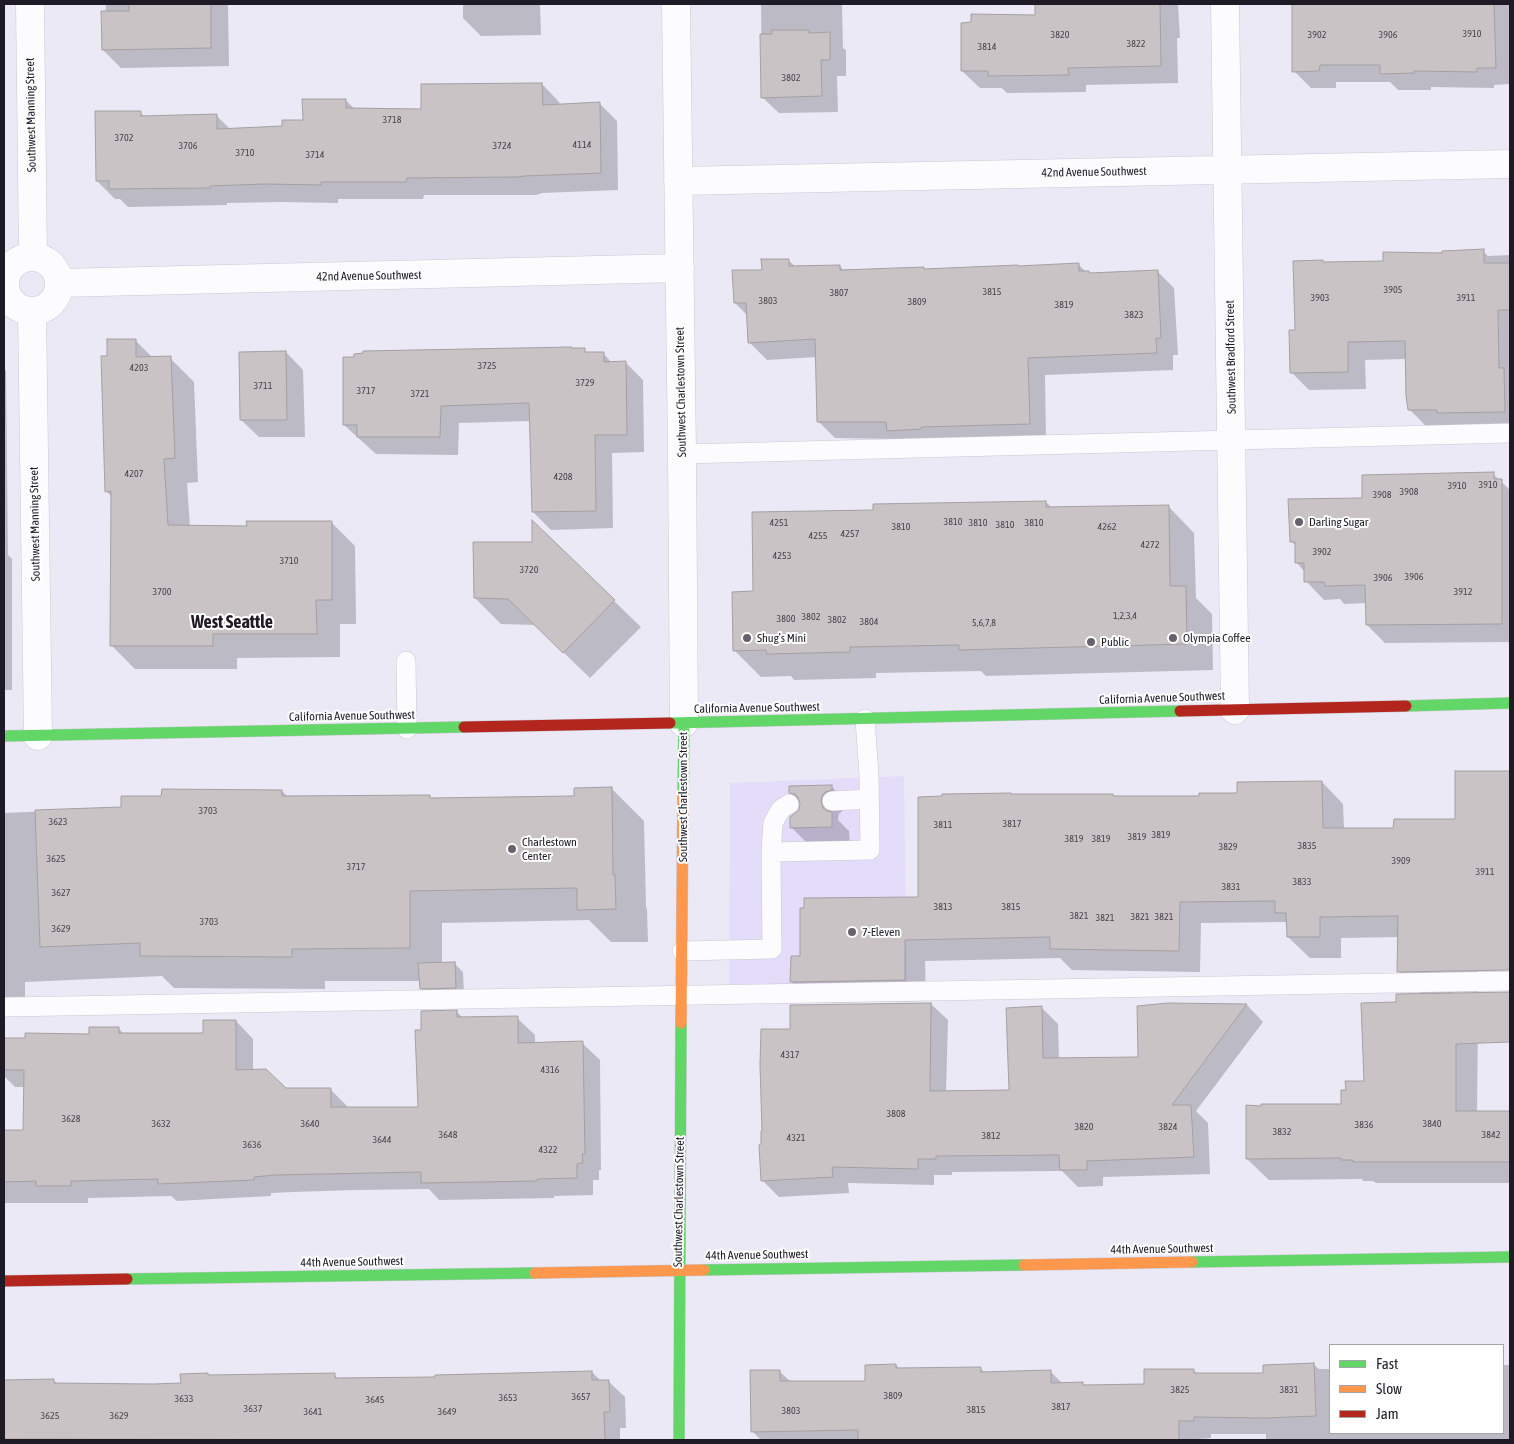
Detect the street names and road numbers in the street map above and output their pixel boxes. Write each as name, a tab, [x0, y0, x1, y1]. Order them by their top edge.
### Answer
street label: Southwest Manning Street	[23, 58, 39, 172]
street label: 42nd Avenue Southwest	[1041, 164, 1147, 180]
street label: 42nd Avenue Southwest	[316, 268, 422, 284]
street label: Southwest Bradford Street	[1223, 300, 1239, 414]
street label: Southwest Charlestown Street	[673, 327, 689, 457]
street label: Southwest Manning Street	[27, 467, 43, 581]
street label: California Avenue Southwest	[1099, 689, 1225, 707]
street label: California Avenue Southwest	[694, 700, 820, 716]
street label: California Avenue Southwest	[289, 708, 415, 724]
street label: Southwest Charlestown Street	[676, 732, 690, 862]
street label: Southwest Charlestown Street	[671, 1137, 687, 1267]
street label: 44th Avenue Southwest	[1110, 1241, 1214, 1257]
street label: 44th Avenue Southwest	[705, 1247, 809, 1263]
street label: 44th Avenue Southwest	[300, 1254, 404, 1270]

